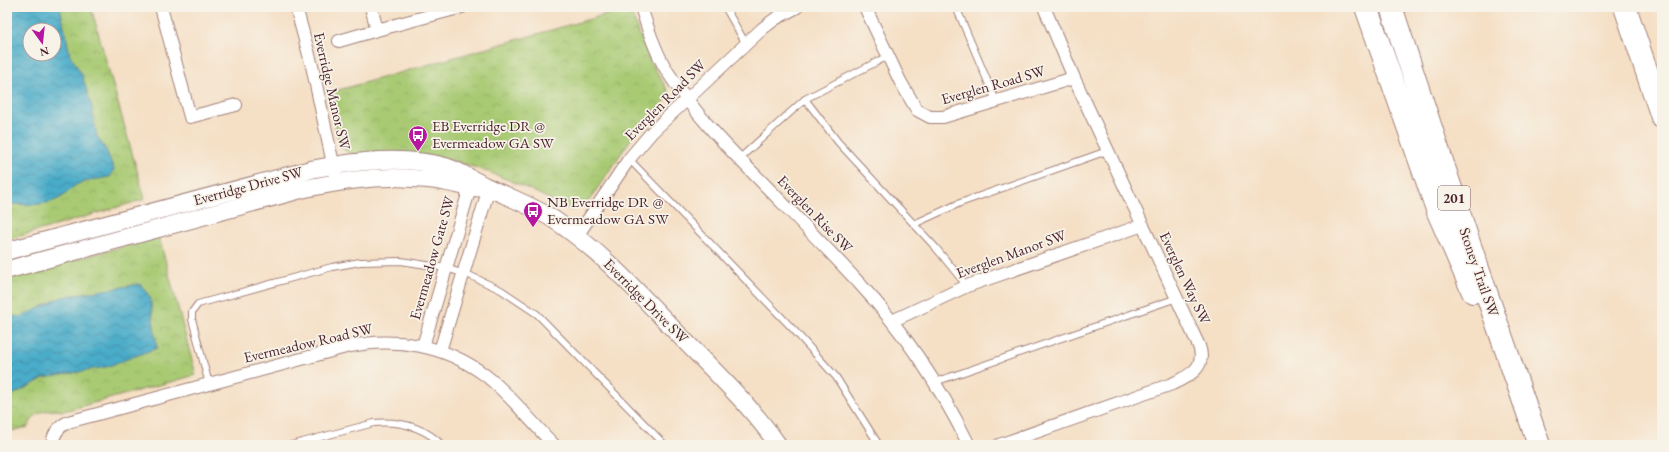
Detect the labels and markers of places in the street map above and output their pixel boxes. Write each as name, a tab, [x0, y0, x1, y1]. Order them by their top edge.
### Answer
place label: EB Everridge DR @ Evermeadow GA SW	[432, 116, 554, 152]
bus stop icon: EB Everridge DR @ Evermeadow GA SW	[407, 124, 429, 152]
place label: NB Everridge DR @ Evermeadow GA SW	[547, 192, 669, 228]
bus stop icon: NB Everridge DR @ Evermeadow GA SW	[522, 200, 544, 228]

